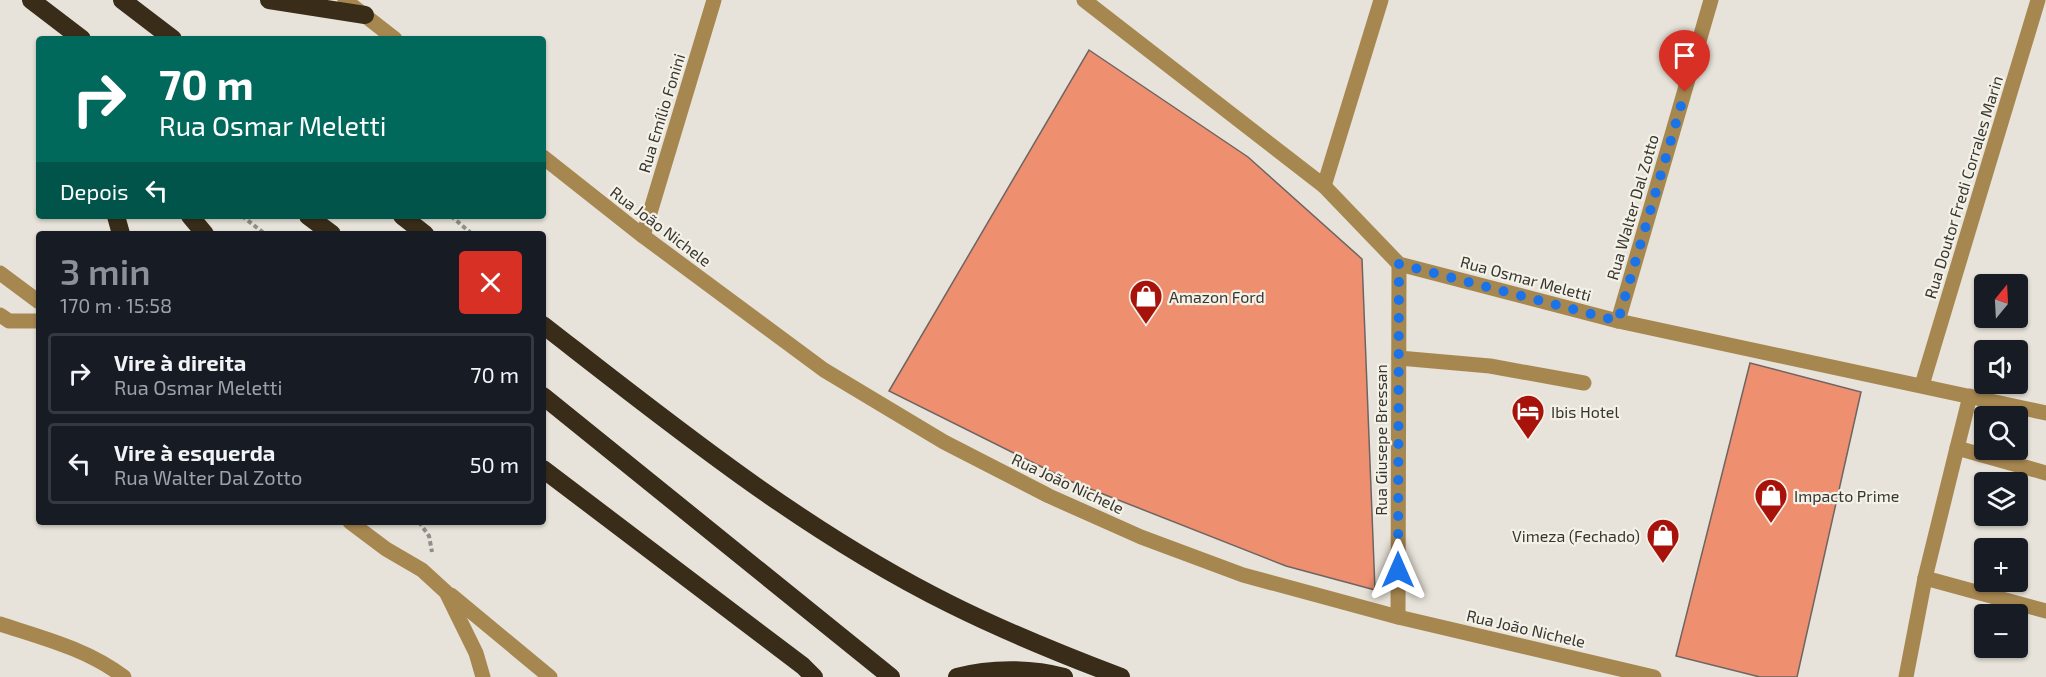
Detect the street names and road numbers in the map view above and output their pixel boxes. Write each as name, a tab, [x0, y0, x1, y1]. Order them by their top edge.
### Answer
street label: Rua Emílio Fonini	[634, 51, 688, 175]
street label: Rua Doutor Fredi Corrales Marin	[1920, 73, 2006, 301]
street label: Rua Walter Dal Zotto	[1602, 132, 1662, 282]
street label: Rua João Nichele	[607, 182, 715, 270]
street label: Rua Osmar Meletti	[1458, 251, 1594, 305]
street label: Rua Giusepe Bressan	[1371, 364, 1390, 516]
street label: Rua João Nichele	[1009, 449, 1127, 517]
street label: Rua João Nichele	[1465, 605, 1587, 651]

